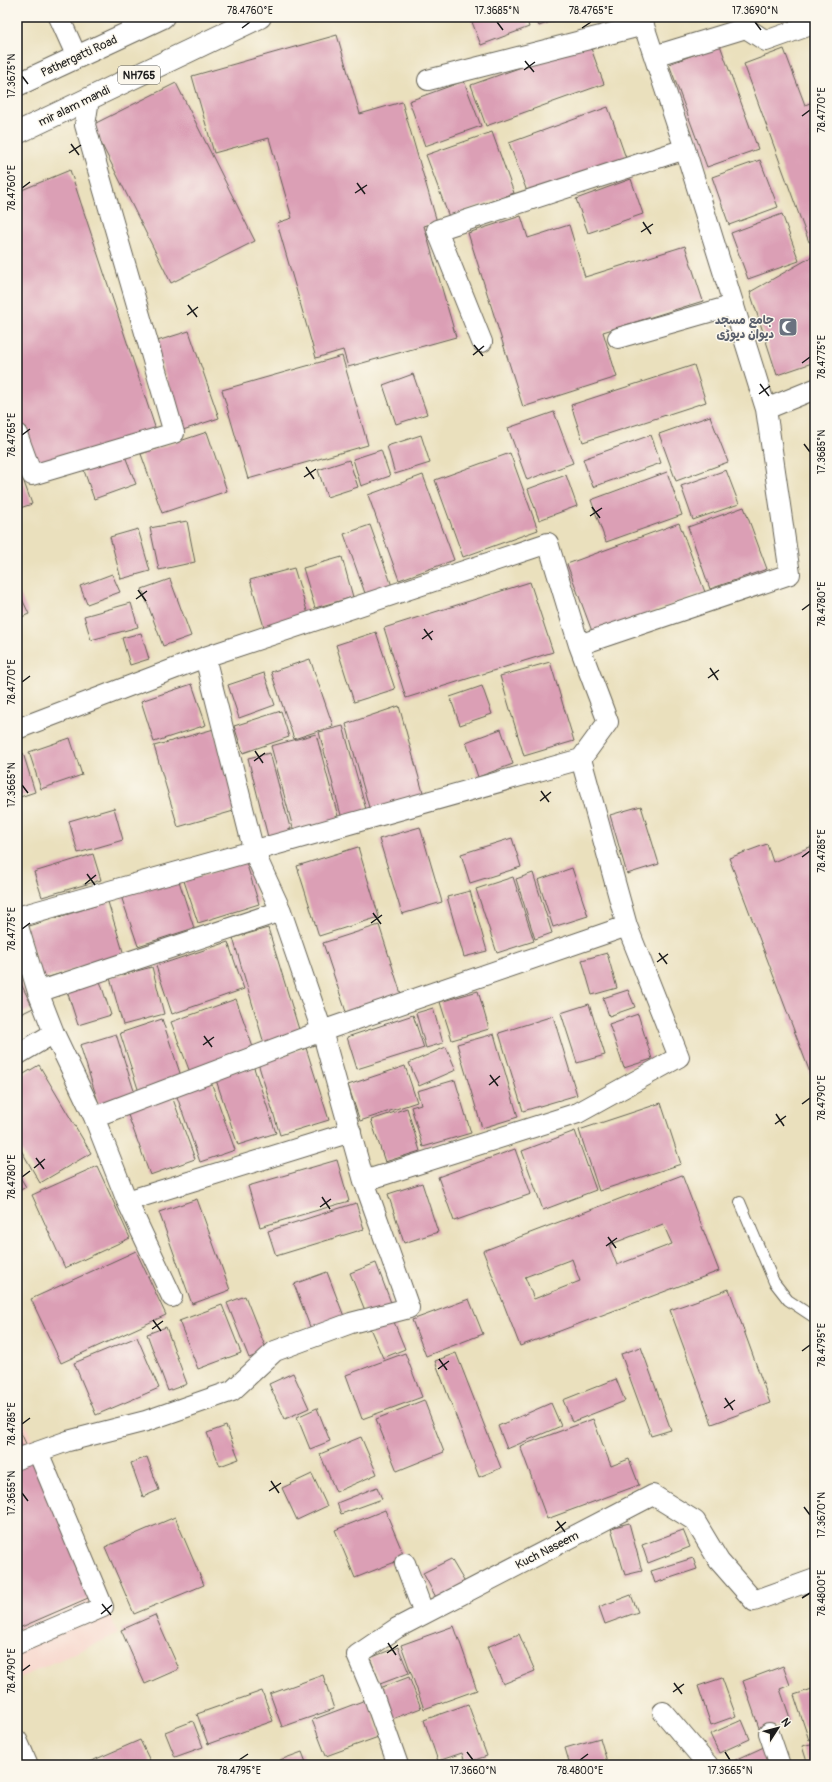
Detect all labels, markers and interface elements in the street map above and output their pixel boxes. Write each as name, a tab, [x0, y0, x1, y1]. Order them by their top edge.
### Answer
text: 78.4760°E	[227, 5, 273, 17]
text: 17.3685°N	[475, 5, 519, 17]
text: 78.4765°E	[569, 5, 613, 17]
text: 17.3690°N	[732, 5, 778, 17]
street label: Pathergatti Road	[39, 32, 120, 81]
text: 17.3675°N	[6, 53, 18, 98]
road number: NH765	[118, 66, 160, 84]
street label: mir alam mandi	[36, 83, 112, 130]
text: 78.4770°E	[816, 87, 828, 133]
text: 78.4760°E	[6, 165, 18, 211]
place label: جامع مسجد دیوان دیوڑی	[715, 313, 774, 342]
mosque icon: جامع مسجد دیوان دیوڑی	[777, 316, 799, 338]
text: 78.4775°E	[816, 335, 828, 379]
text: 78.4765°E	[6, 413, 18, 457]
text: 17.3685°N	[816, 430, 828, 474]
text: 78.4780°E	[816, 581, 828, 627]
text: 78.4770°E	[6, 659, 18, 705]
text: 17.3665°N	[6, 762, 18, 808]
text: 78.4785°E	[816, 829, 828, 873]
text: 78.4775°E	[6, 907, 18, 951]
text: 78.4790°E	[816, 1075, 828, 1121]
text: 78.4780°E	[6, 1154, 18, 1200]
text: 78.4795°E	[816, 1323, 828, 1367]
text: 78.4785°E	[6, 1402, 18, 1446]
text: 17.3655°N	[6, 1470, 18, 1515]
text: 17.3670°N	[816, 1492, 828, 1538]
street label: Kuch Naseem	[513, 1528, 582, 1573]
text: 78.4800°E	[816, 1570, 828, 1616]
text: 78.4790°E	[6, 1648, 18, 1694]
north arrow	[758, 1708, 798, 1748]
text: N	[778, 1716, 793, 1730]
text: 78.4795°E	[217, 1765, 261, 1777]
text: 17.3660°N	[450, 1765, 497, 1777]
text: 78.4800°E	[557, 1765, 603, 1777]
text: 17.3665°N	[707, 1765, 753, 1777]

